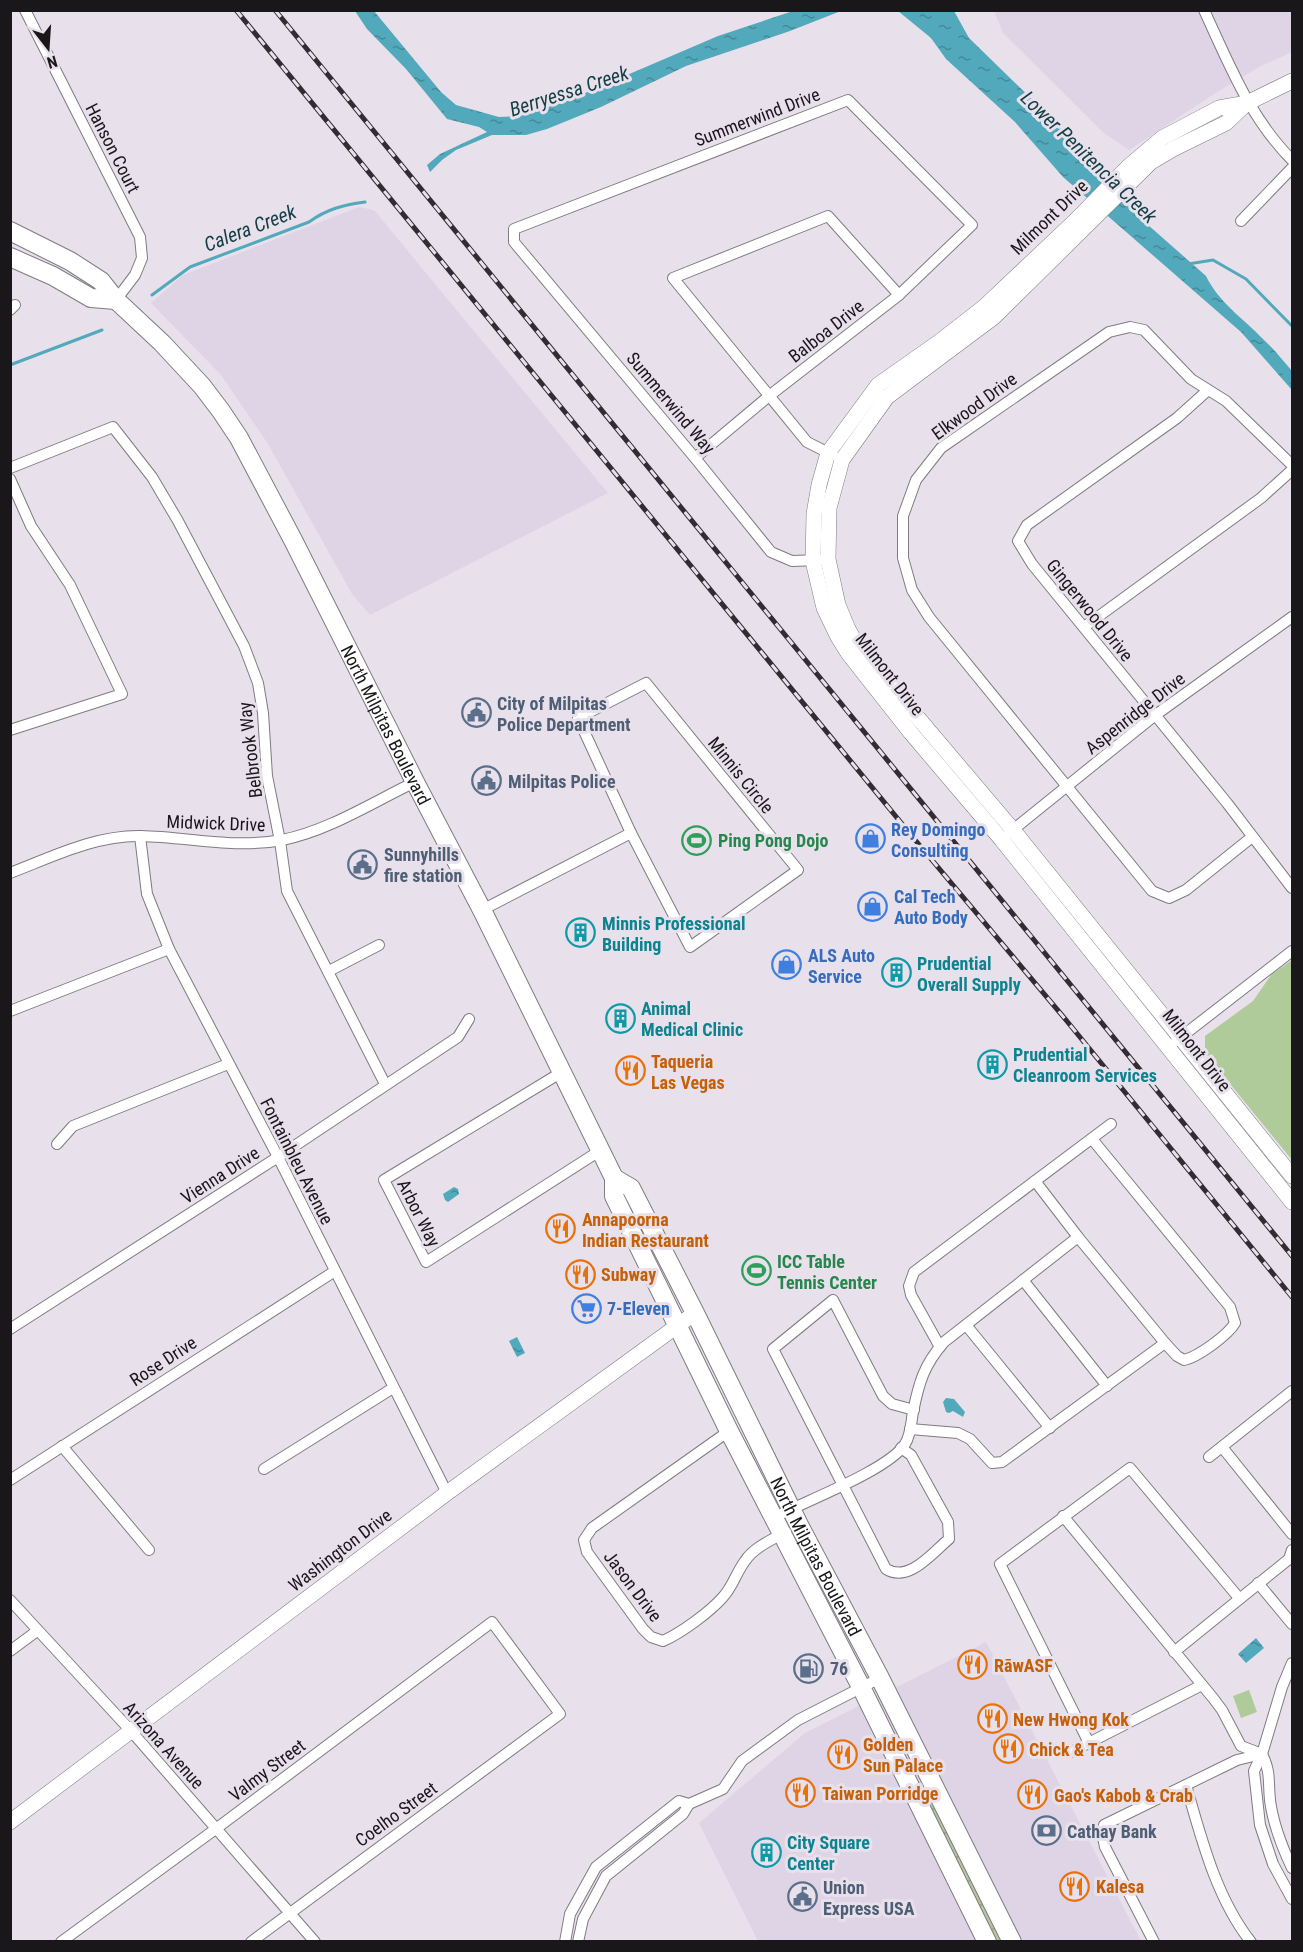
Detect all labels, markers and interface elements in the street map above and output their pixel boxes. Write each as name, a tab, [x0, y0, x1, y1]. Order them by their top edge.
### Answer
north arrow	[18, 18, 78, 78]
text: N	[45, 51, 60, 72]
water label: Berryessa Creek	[506, 60, 633, 122]
street label: Summerwind Drive	[691, 83, 823, 151]
water label: Lower Penitencia Creek	[1016, 86, 1163, 229]
street label: Hanson Court	[81, 100, 145, 196]
street label: Milmont Drive	[1006, 175, 1092, 259]
water label: Calera Creek	[200, 199, 301, 257]
street label: Balboa Drive	[784, 295, 868, 367]
street label: Summerwind Way	[622, 348, 720, 458]
street label: Elkwood Drive	[927, 368, 1021, 444]
street label: Gingerwood Drive	[1042, 555, 1138, 665]
street label: Milmont Drive	[851, 629, 929, 719]
street label: North Milpitas Boulevard	[337, 641, 435, 808]
street label: Aspenridge Drive	[1081, 668, 1189, 758]
place label: City of Milpitas Police Department	[497, 693, 631, 735]
public building icon: City of Milpitas Police Department	[460, 697, 492, 729]
street label: Belbrook Way	[234, 700, 266, 799]
street label: Minnis Circle	[704, 733, 778, 817]
public building icon: Milpitas Police	[471, 765, 503, 797]
place label: Milpitas Police	[508, 771, 616, 792]
street label: Midwick Drive	[166, 811, 266, 835]
place label: Rey Domingo Consulting	[891, 819, 986, 861]
shop icon: Rey Domingo Consulting	[854, 823, 886, 855]
sports icon: Ping Pong Dojo	[681, 824, 713, 856]
place label: Ping Pong Dojo	[718, 830, 829, 851]
place label: Sunnyhills fire station	[384, 844, 462, 886]
public building icon: Sunnyhills fire station	[347, 848, 379, 880]
place label: Cal Tech Auto Body	[894, 886, 968, 928]
shop icon: Cal Tech Auto Body	[857, 890, 889, 922]
place label: Minnis Professional Building	[602, 913, 746, 955]
building icon: Minnis Professional Building	[565, 917, 597, 949]
place label: ALS Auto Service	[808, 945, 875, 987]
shop icon: ALS Auto Service	[771, 949, 803, 981]
place label: Prudential Overall Supply	[917, 953, 1021, 995]
building icon: Prudential Overall Supply	[880, 957, 912, 989]
place label: Animal Medical Clinic	[641, 998, 743, 1040]
building icon: Animal Medical Clinic	[604, 1002, 636, 1034]
street label: Milmont Drive	[1158, 1005, 1236, 1095]
place label: Prudential Cleanroom Services	[1013, 1044, 1157, 1086]
building icon: Prudential Cleanroom Services	[976, 1048, 1008, 1080]
place label: Taqueria Las Vegas	[651, 1051, 725, 1093]
restaurant icon: Taqueria Las Vegas	[614, 1055, 646, 1087]
street label: Fontainbleu Avenue	[256, 1094, 338, 1228]
street label: Vienna Drive	[177, 1142, 263, 1208]
street label: Arbor Way	[393, 1176, 445, 1251]
place label: Annapoorna Indian Restaurant	[582, 1209, 709, 1251]
restaurant icon: Annapoorna Indian Restaurant	[545, 1213, 577, 1245]
place label: ICC Table Tennis Center	[777, 1251, 877, 1293]
sports icon: ICC Table Tennis Center	[740, 1255, 772, 1287]
restaurant icon: Subway	[564, 1258, 596, 1290]
place label: Subway	[601, 1264, 656, 1285]
supermarket icon: 7-Eleven	[570, 1292, 602, 1324]
place label: 7-Eleven	[607, 1298, 670, 1319]
street label: Rose Drive	[126, 1332, 200, 1390]
street label: North Milpitas Boulevard	[767, 1473, 866, 1639]
street label: Washington Drive	[284, 1504, 396, 1596]
street label: Jason Drive	[600, 1546, 666, 1626]
restaurant icon: RāwASF	[957, 1649, 989, 1681]
fuel station icon: 76	[793, 1652, 825, 1684]
place label: RāwASF	[994, 1655, 1053, 1676]
place label: 76	[830, 1658, 848, 1679]
street label: Arizona Avenue	[119, 1697, 209, 1793]
restaurant icon: New Hwong Kok	[976, 1703, 1008, 1735]
place label: New Hwong Kok	[1013, 1709, 1129, 1730]
restaurant icon: Chick & Tea	[992, 1733, 1024, 1765]
place label: Golden Sun Palace	[863, 1734, 943, 1776]
street label: Valmy Street	[225, 1735, 309, 1805]
restaurant icon: Golden Sun Palace	[826, 1738, 858, 1770]
place label: Chick & Tea	[1029, 1739, 1114, 1760]
street label: Coelho Street	[351, 1777, 441, 1851]
restaurant icon: Taiwan Porridge	[785, 1777, 817, 1809]
restaurant icon: Gao's Kabob & Crab	[1017, 1779, 1049, 1811]
place label: Taiwan Porridge	[822, 1783, 939, 1804]
place label: Gao's Kabob & Crab	[1054, 1785, 1193, 1806]
bank icon: Cathay Bank	[1030, 1815, 1062, 1847]
place label: Cathay Bank	[1067, 1821, 1157, 1842]
place label: City Square Center	[787, 1832, 870, 1874]
building icon: City Square Center	[750, 1836, 782, 1868]
restaurant icon: Kalesa	[1059, 1870, 1091, 1902]
place label: Kalesa	[1096, 1876, 1144, 1897]
place label: Union Express USA	[823, 1877, 915, 1919]
public building icon: Union Express USA	[786, 1881, 818, 1913]

